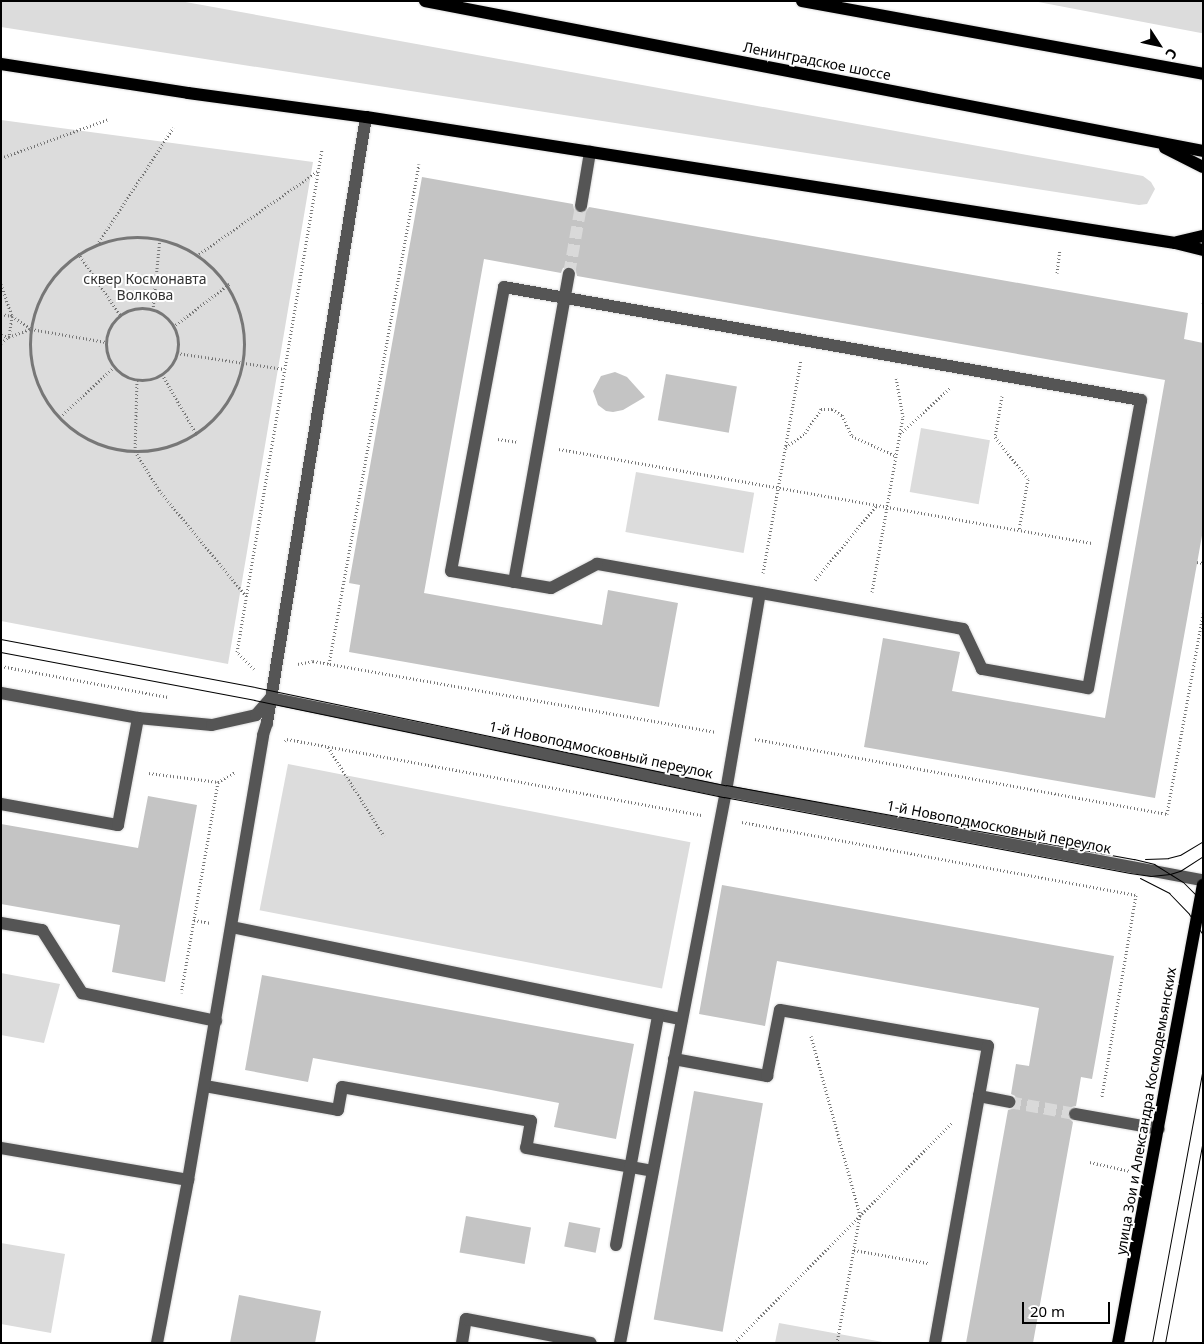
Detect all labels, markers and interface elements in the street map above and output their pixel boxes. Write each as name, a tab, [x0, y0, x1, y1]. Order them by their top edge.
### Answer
north arrow	[1134, 20, 1184, 70]
street label: Ленинградское шоссе	[742, 38, 892, 84]
text: С	[1161, 45, 1182, 63]
park label: сквер Космонавта Волкова	[83, 271, 207, 304]
street label: 1-й Новоподмосковный переулок	[488, 718, 714, 782]
street label: 1-й Новоподмосковный переулок	[885, 797, 1113, 857]
street label: улица Зои и Александра Космодемьянских	[1112, 966, 1180, 1256]
scale bar	[1024, 1292, 1112, 1324]
text: 20 m	[1030, 1301, 1065, 1321]

